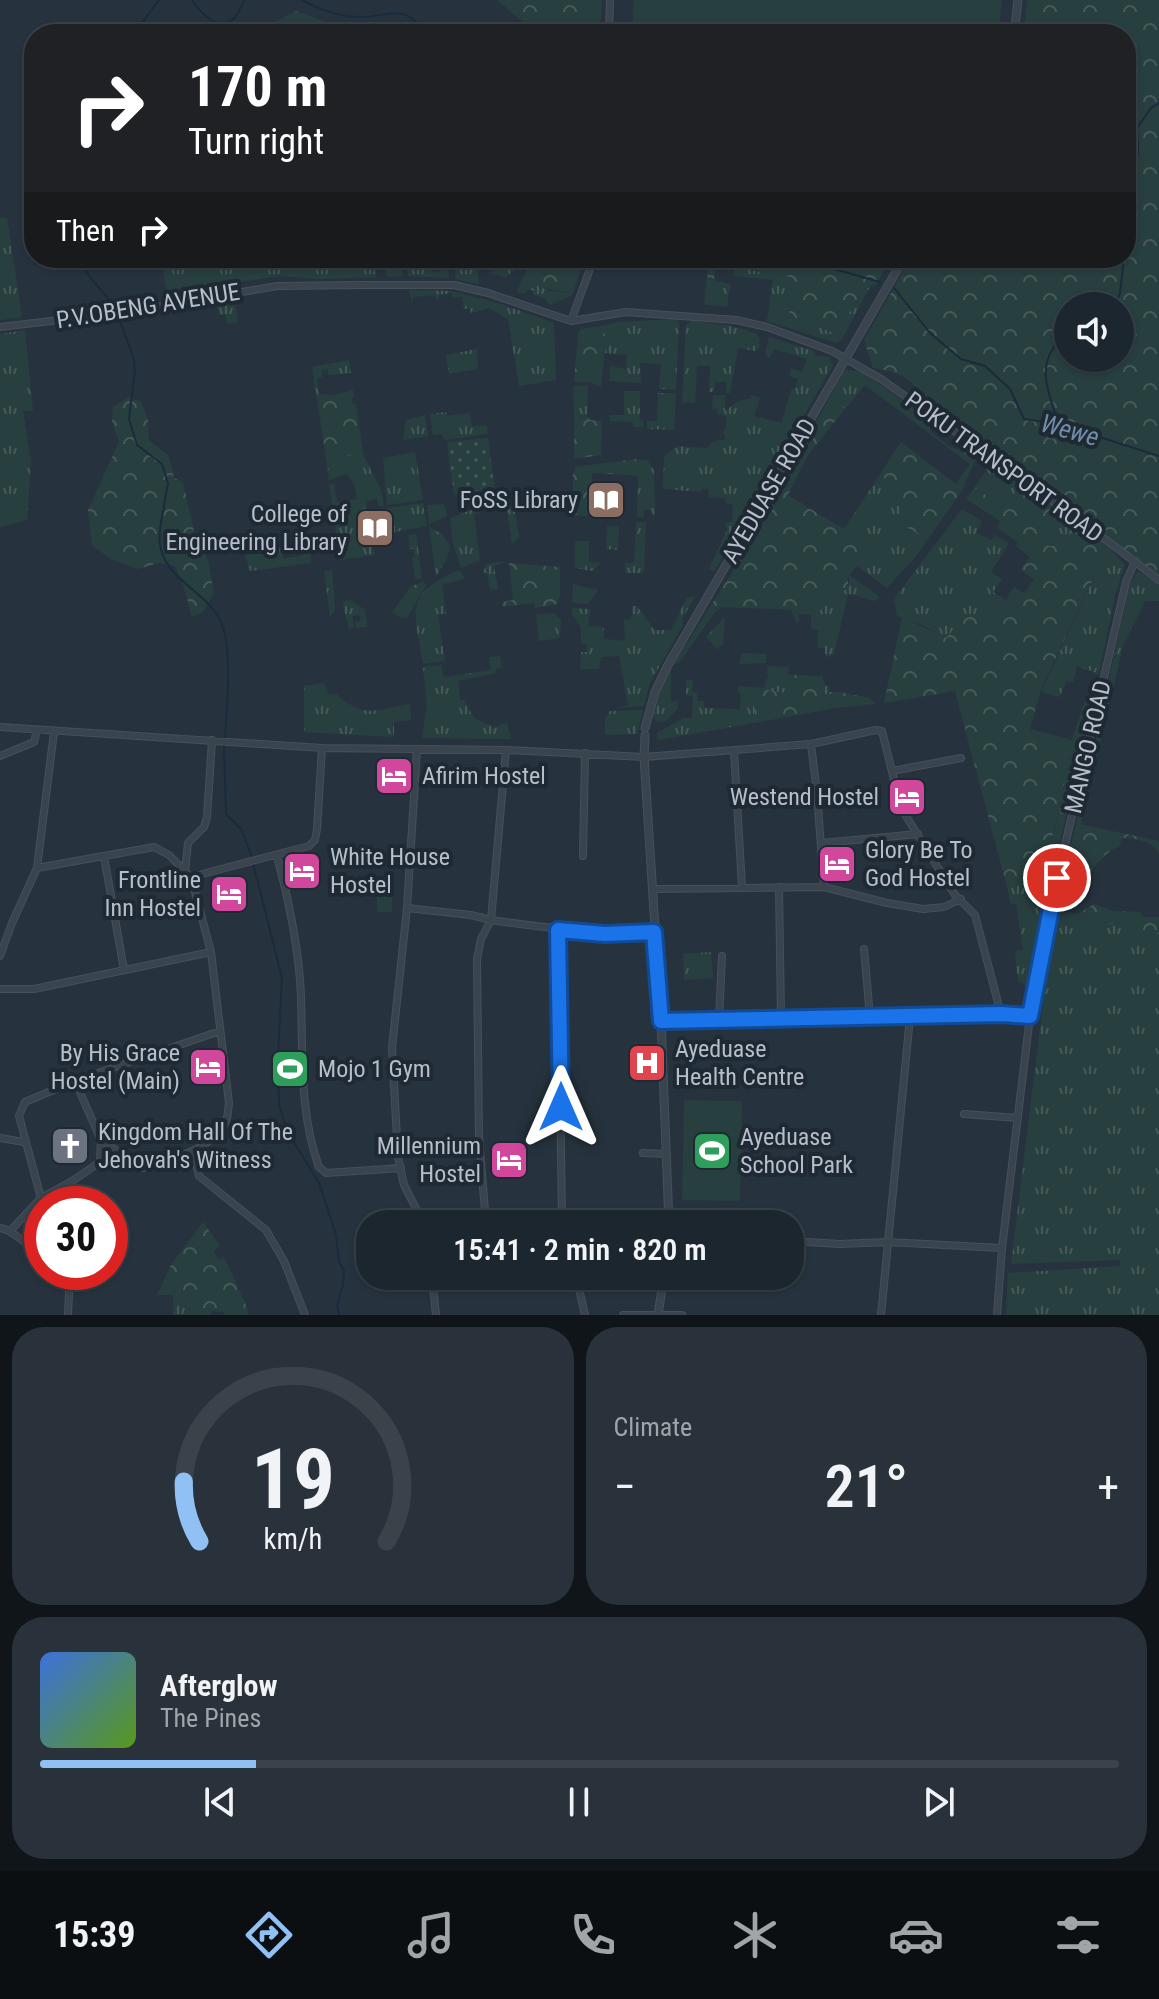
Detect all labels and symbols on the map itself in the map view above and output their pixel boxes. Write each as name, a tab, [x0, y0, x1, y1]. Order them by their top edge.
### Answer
street label: P.V.OBENG AVENUE	[54, 278, 242, 334]
street label: POKU TRANSPORT ROAD	[900, 386, 1108, 548]
water label: Wewe	[1038, 408, 1102, 452]
street label: AYEDUASE ROAD	[716, 414, 822, 568]
library icon: FoSS Library	[585, 479, 627, 521]
place label: FoSS Library	[460, 486, 578, 514]
place label: College of Engineering Library	[166, 500, 347, 556]
library icon: College of Engineering Library	[354, 507, 396, 549]
street label: MANGO ROAD	[1059, 678, 1117, 816]
hotel icon: Afirim Hostel	[373, 755, 415, 797]
place label: Afirim Hostel	[422, 762, 546, 790]
hotel icon: Westend Hostel	[886, 776, 928, 818]
place label: Westend Hostel	[730, 783, 879, 811]
place label: Glory Be To God Hostel	[865, 836, 973, 892]
place label: White House Hostel	[330, 843, 450, 899]
hotel icon: Glory Be To God Hostel	[816, 843, 858, 885]
pin	[1023, 844, 1091, 912]
hotel icon: White House Hostel	[281, 850, 323, 892]
place label: Frontline Inn Hostel	[105, 866, 201, 922]
hotel icon: Frontline Inn Hostel	[208, 873, 250, 915]
place label: Ayeduase Health Centre	[675, 1035, 804, 1091]
place label: By His Grace Hostel (Main)	[51, 1039, 180, 1095]
hospital icon: Ayeduase Health Centre	[626, 1042, 668, 1084]
hotel icon: By His Grace Hostel (Main)	[187, 1046, 229, 1088]
sports icon: Mojo 1 Gym	[269, 1048, 311, 1090]
place label: Mojo 1 Gym	[318, 1055, 431, 1083]
position arrow	[519, 1065, 603, 1149]
place label: Kingdom Hall Of The Jehovah's Witness	[98, 1118, 293, 1174]
place label: Ayeduase School Park	[740, 1123, 853, 1179]
church icon: Kingdom Hall Of The Jehovah's Witness	[49, 1125, 91, 1167]
sports icon: Ayeduase School Park	[691, 1130, 733, 1172]
place label: Millennium Hostel	[377, 1132, 481, 1188]
hotel icon: Millennium Hostel	[488, 1139, 530, 1181]
speed limit sign: 30	[24, 1186, 128, 1290]

